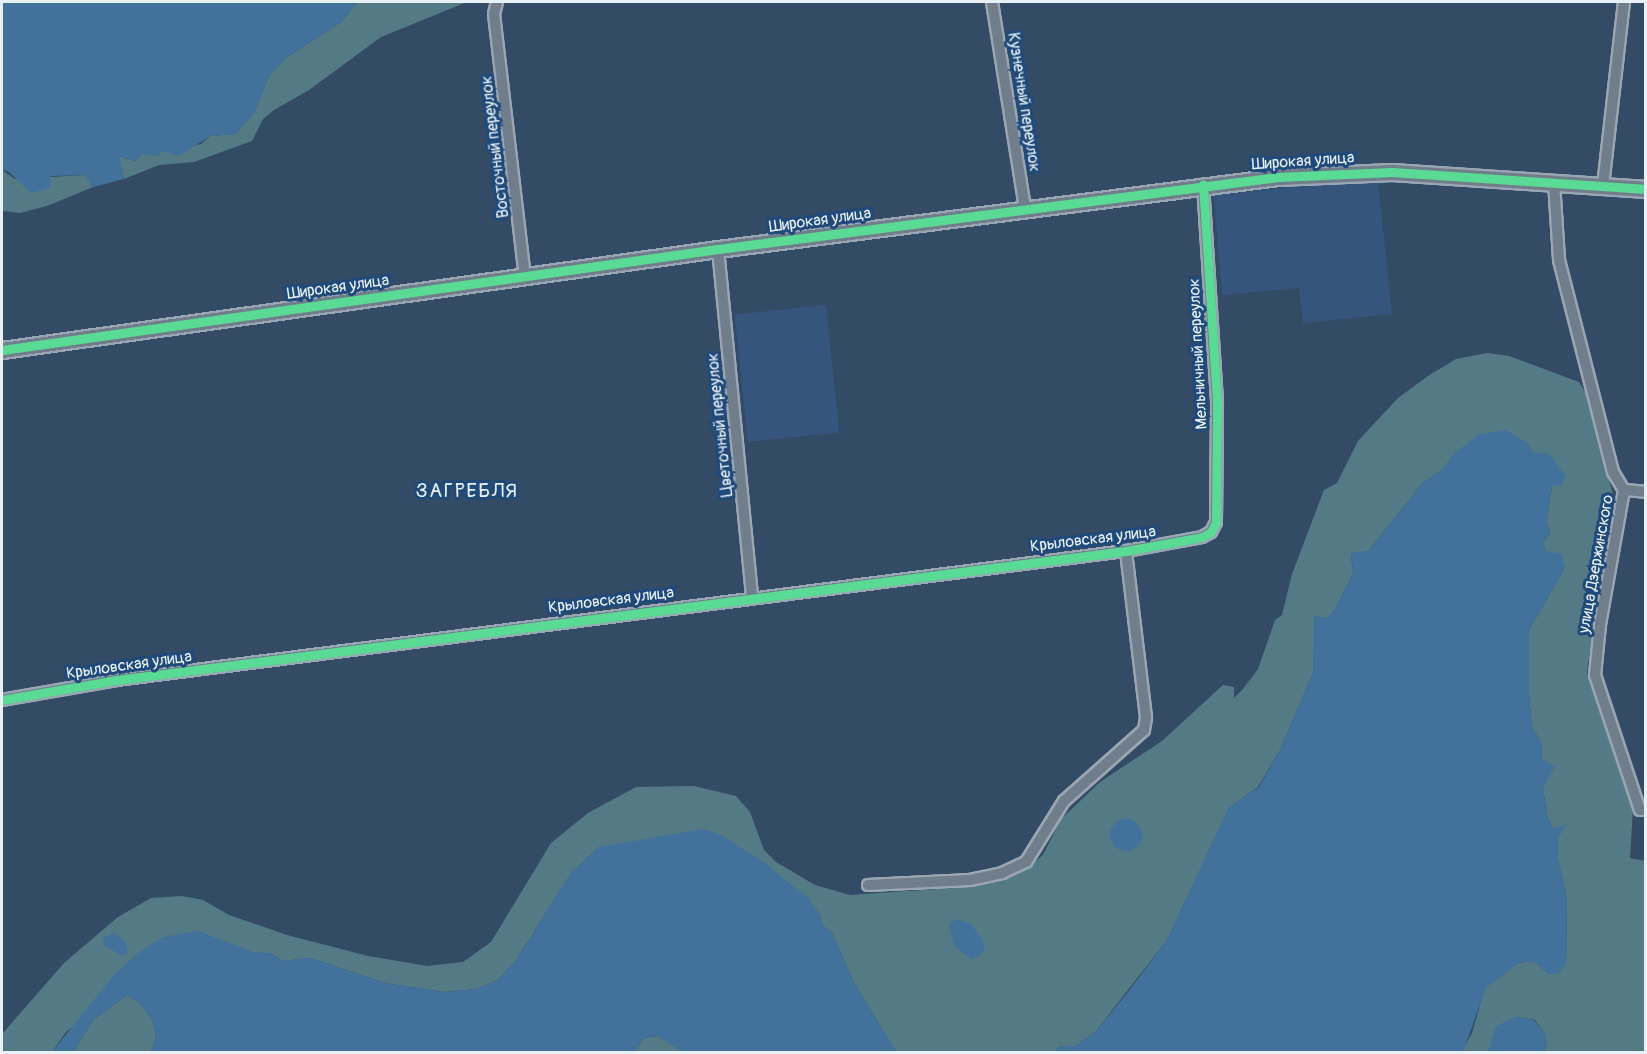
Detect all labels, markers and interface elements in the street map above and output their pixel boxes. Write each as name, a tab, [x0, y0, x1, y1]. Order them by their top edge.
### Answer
street label: Кузнечный переулок	[1004, 31, 1044, 173]
street label: Восточный переулок	[477, 75, 513, 219]
street label: Широкая улица	[1251, 148, 1355, 174]
street label: Широкая улица	[768, 203, 872, 237]
street label: Широкая улица	[286, 270, 390, 304]
street label: Мельничный переулок	[1184, 278, 1212, 430]
street label: Цветочный переулок	[703, 352, 737, 498]
district label: ЗАГРЕБЛЯ	[416, 478, 518, 502]
street label: улица Дзержинского	[1574, 493, 1618, 635]
street label: Крыловская улица	[1029, 522, 1157, 556]
street label: Крыловская улица	[547, 583, 675, 617]
street label: Крыловская улица	[65, 647, 193, 683]

